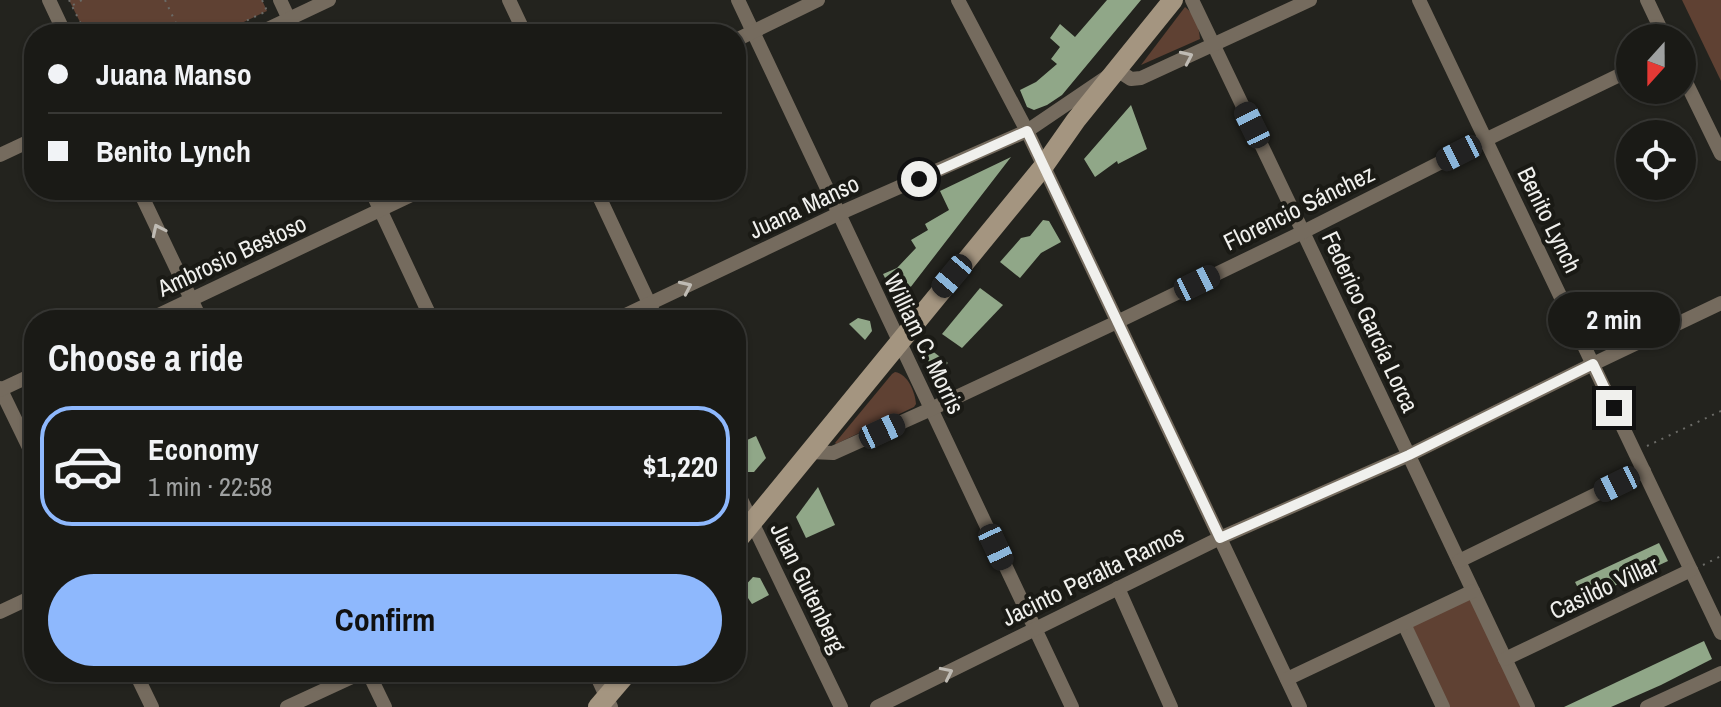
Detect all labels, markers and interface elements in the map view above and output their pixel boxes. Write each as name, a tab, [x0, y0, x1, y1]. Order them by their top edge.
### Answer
north arrow	[1616, 24, 1696, 104]
map controls	[1616, 24, 1696, 200]
one-way arrow	[1179, 51, 1194, 67]
text: Juana Manso	[96, 54, 252, 94]
car	[1231, 98, 1273, 152]
button: locate	[1616, 120, 1696, 200]
text: Benito Lynch	[96, 131, 251, 171]
car	[1432, 131, 1486, 175]
street label: Florencio Sánchez	[1218, 157, 1379, 257]
route start	[901, 161, 937, 197]
street label: Benito Lynch	[1510, 161, 1589, 278]
street label: Juana Manso	[743, 167, 864, 246]
street label: Ambrosio Bestoso	[151, 207, 311, 304]
one-way arrow	[152, 223, 168, 238]
street label: Federico García Lorca	[1315, 226, 1427, 417]
car	[927, 250, 977, 302]
car	[1170, 262, 1224, 304]
street label: William C. Morris	[877, 268, 973, 419]
one-way arrow	[677, 281, 692, 297]
callout: 2 min	[1548, 292, 1680, 348]
text: 2 min	[1586, 302, 1642, 337]
text: Choose a ride	[48, 334, 243, 382]
route end	[1596, 390, 1632, 426]
car	[855, 410, 909, 452]
text: Economy	[148, 429, 259, 469]
icon: car	[52, 430, 124, 502]
text: $1,220	[643, 446, 718, 486]
car	[1590, 463, 1644, 505]
text: 1 min · 22:58	[148, 469, 272, 504]
street label: Juan Gutenberg	[764, 517, 854, 658]
street label: Jacinto Peralta Ramos	[996, 517, 1189, 633]
car	[975, 520, 1017, 574]
street label: Casildo Villar	[1544, 548, 1664, 626]
button: Confirm	[48, 574, 722, 666]
one-way arrow	[938, 667, 953, 683]

